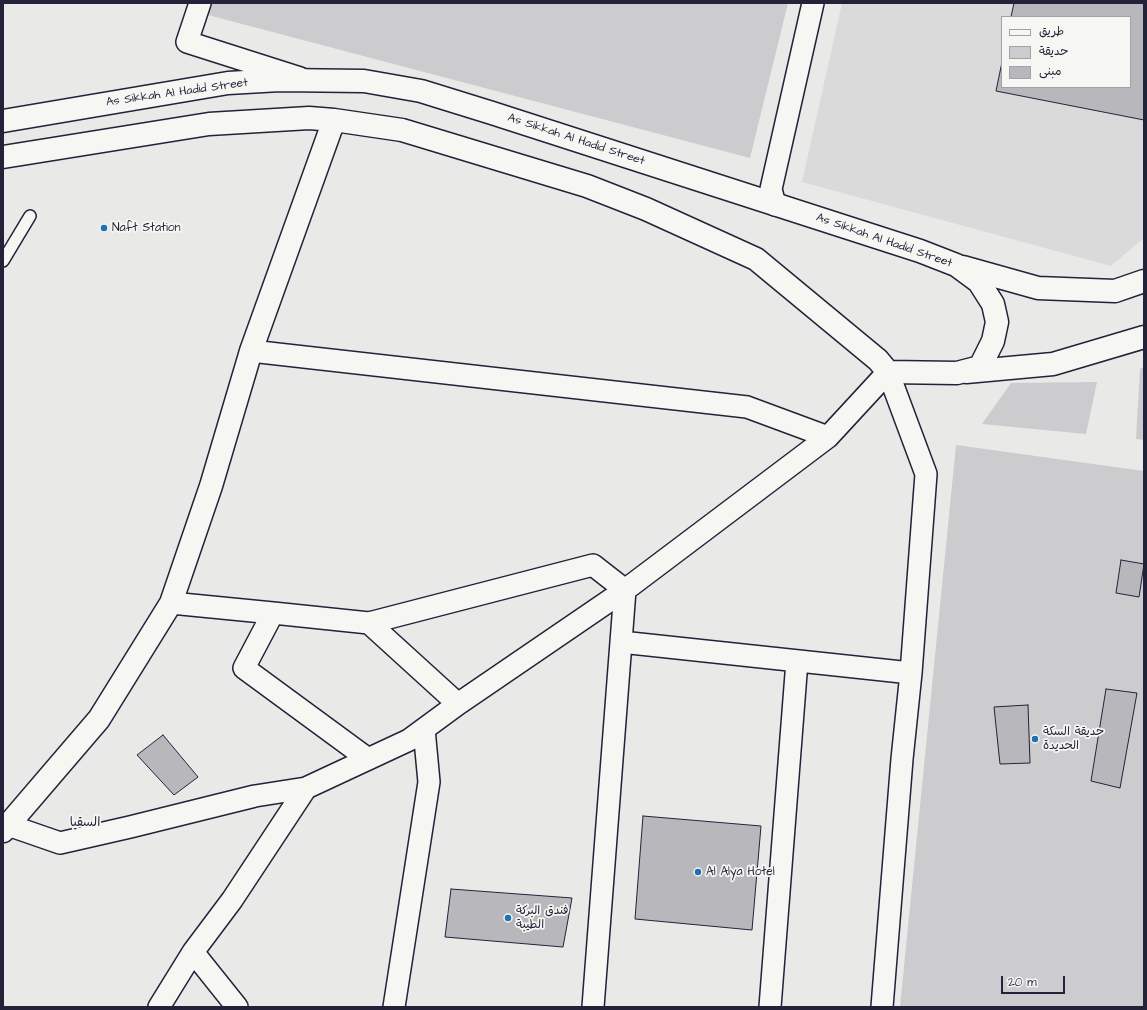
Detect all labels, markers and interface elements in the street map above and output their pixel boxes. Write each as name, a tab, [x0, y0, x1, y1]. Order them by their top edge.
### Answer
legend	[1001, 16, 1131, 88]
text: طريق	[1039, 23, 1064, 40]
text: حديقة	[1039, 43, 1068, 60]
text: مبنى	[1039, 63, 1062, 80]
street label: As Sikkah Al Hadid Street	[105, 76, 249, 110]
street label: As Sikkah Al Hadid Street	[506, 111, 646, 169]
street label: As Sikkah Al Hadid Street	[814, 211, 954, 271]
place label: Naft Station	[112, 221, 180, 235]
marker: Naft Station	[99, 223, 109, 233]
place label: حديقة السكة الحديدة	[1043, 725, 1104, 753]
marker: حديقة السكة الحديدة	[1030, 734, 1040, 744]
district label: السقيا	[70, 815, 100, 831]
place label: Al Alya Hotel	[706, 865, 775, 879]
marker: Al Alya Hotel	[693, 867, 703, 877]
place label: فندق البركة الطيبة	[516, 904, 568, 932]
marker: فندق البركة الطيبة	[503, 913, 513, 923]
scale bar	[1003, 968, 1067, 994]
text: 20 m	[1008, 974, 1037, 991]

